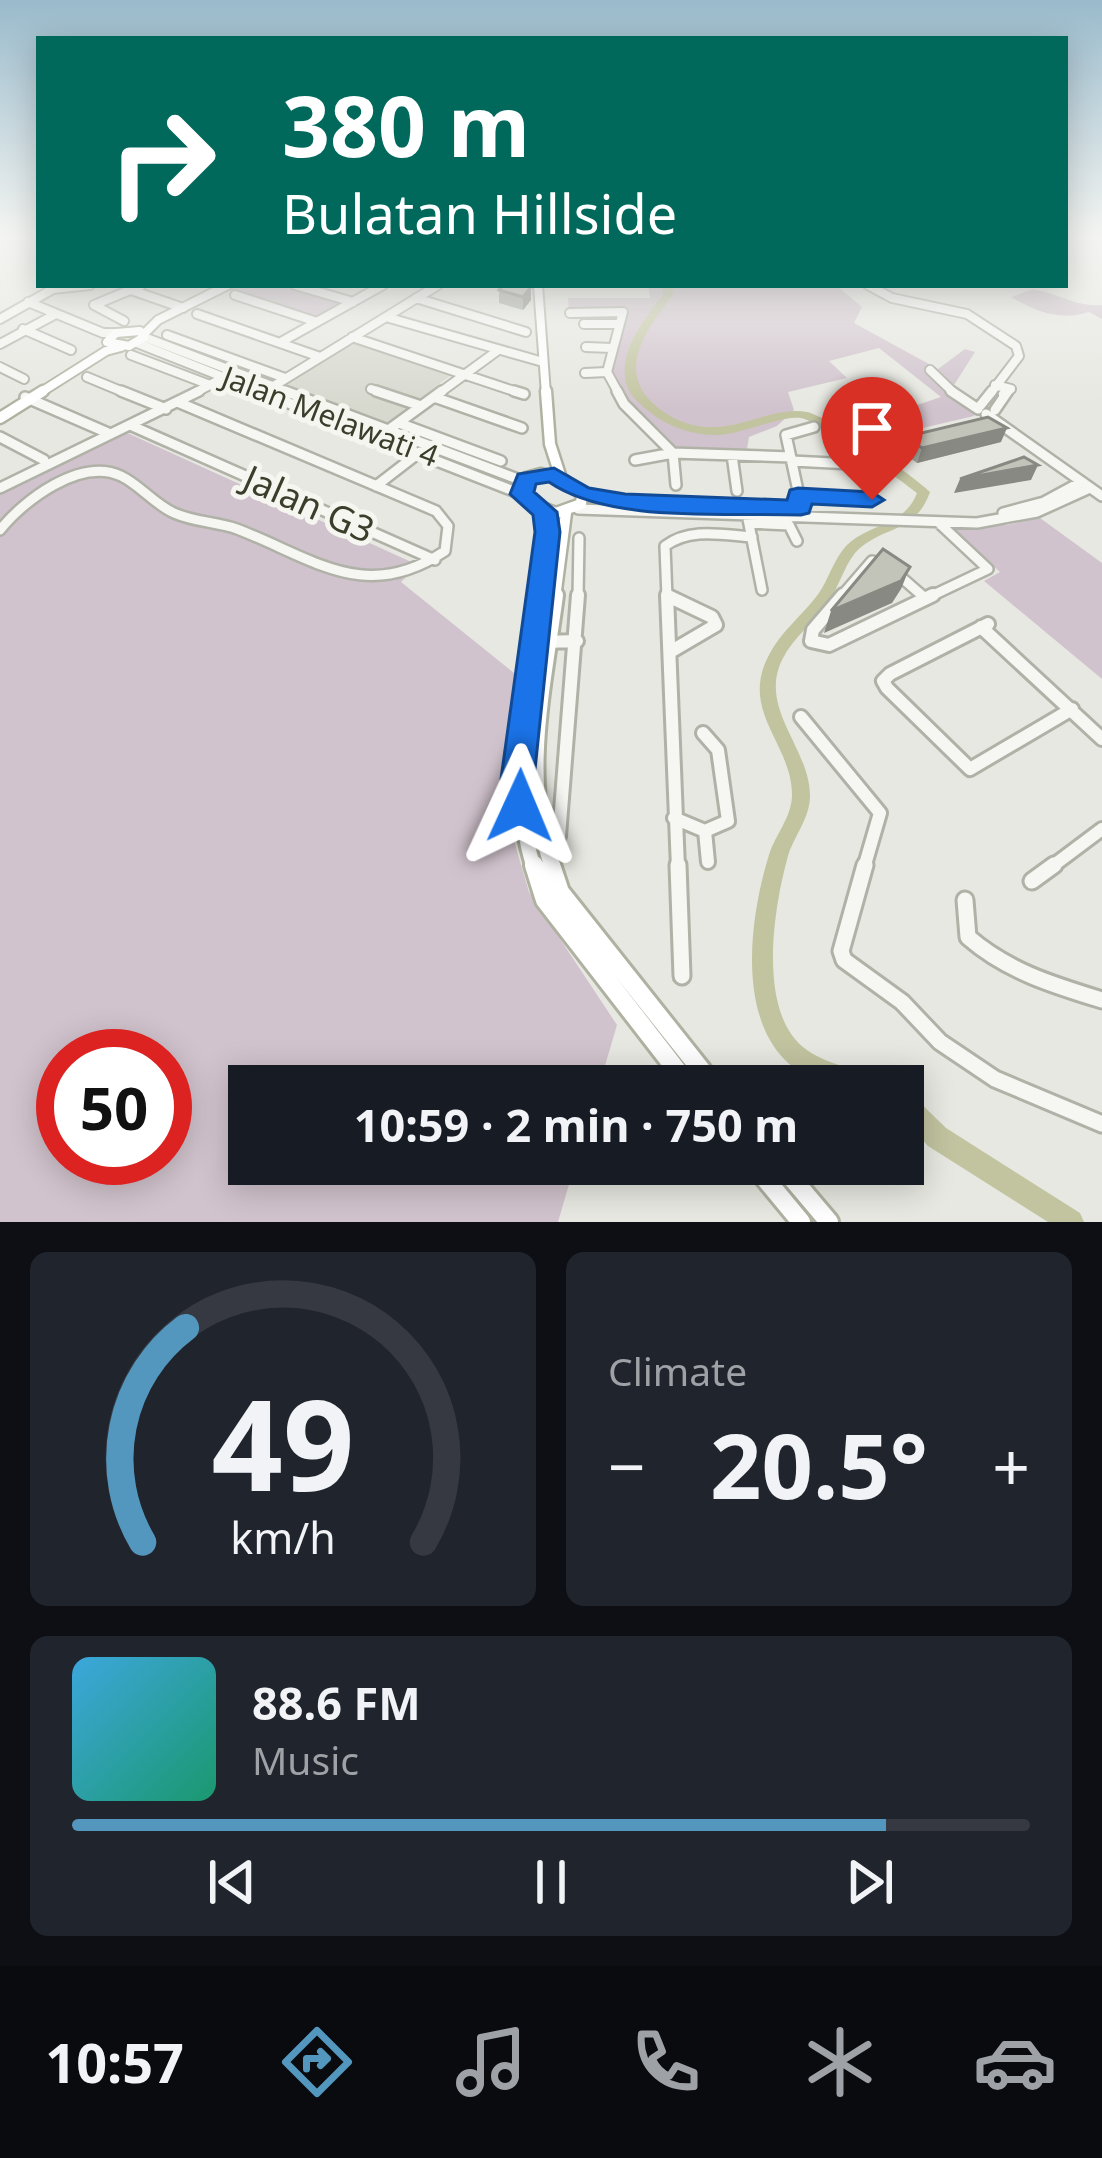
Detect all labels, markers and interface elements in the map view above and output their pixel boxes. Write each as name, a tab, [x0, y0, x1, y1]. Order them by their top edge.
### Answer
text: 380 m	[282, 67, 530, 182]
icon: right	[84, 84, 240, 240]
text: Bulatan Hillside	[282, 176, 677, 250]
street label: Jalan Melawati 4	[214, 354, 445, 476]
pin	[821, 377, 923, 500]
icon: arrive	[839, 395, 905, 461]
street label: Jalan G3	[233, 452, 382, 554]
position arrow	[457, 743, 583, 869]
speed limit sign: 50	[36, 1029, 192, 1185]
text: 10:59 · 2 min · 750 m	[354, 1094, 798, 1155]
text: Climate	[608, 1344, 747, 1397]
text: 49	[212, 1358, 354, 1528]
text: 20.5°	[710, 1403, 928, 1525]
text: −	[608, 1420, 646, 1510]
text: +	[992, 1420, 1030, 1510]
text: km/h	[230, 1508, 336, 1567]
text: 88.6 FM	[252, 1672, 421, 1733]
text: Music	[252, 1733, 359, 1786]
icon: previous	[199, 1849, 265, 1915]
icon: pause	[518, 1849, 584, 1915]
icon: next	[837, 1849, 903, 1915]
icon: directions	[275, 2020, 359, 2104]
icon: music	[449, 2020, 533, 2104]
icon: phone	[624, 2020, 708, 2104]
icon: climate	[798, 2020, 882, 2104]
icon: car	[973, 2020, 1057, 2104]
text: 10:57	[45, 2025, 184, 2099]

